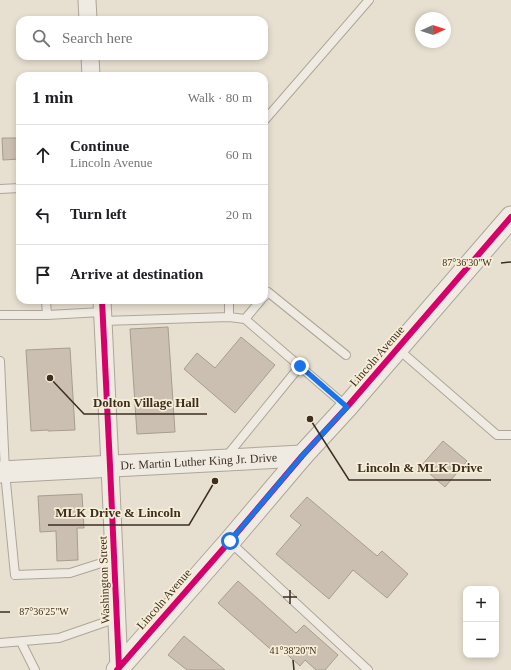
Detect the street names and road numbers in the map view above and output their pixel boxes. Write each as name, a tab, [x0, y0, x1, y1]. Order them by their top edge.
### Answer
street label: Lincoln Avenue	[347, 323, 407, 389]
street label: Dr. Martin Luther King Jr. Drive	[120, 450, 278, 473]
street label: Washington Street	[95, 535, 113, 624]
street label: Lincoln Avenue	[134, 566, 194, 632]

